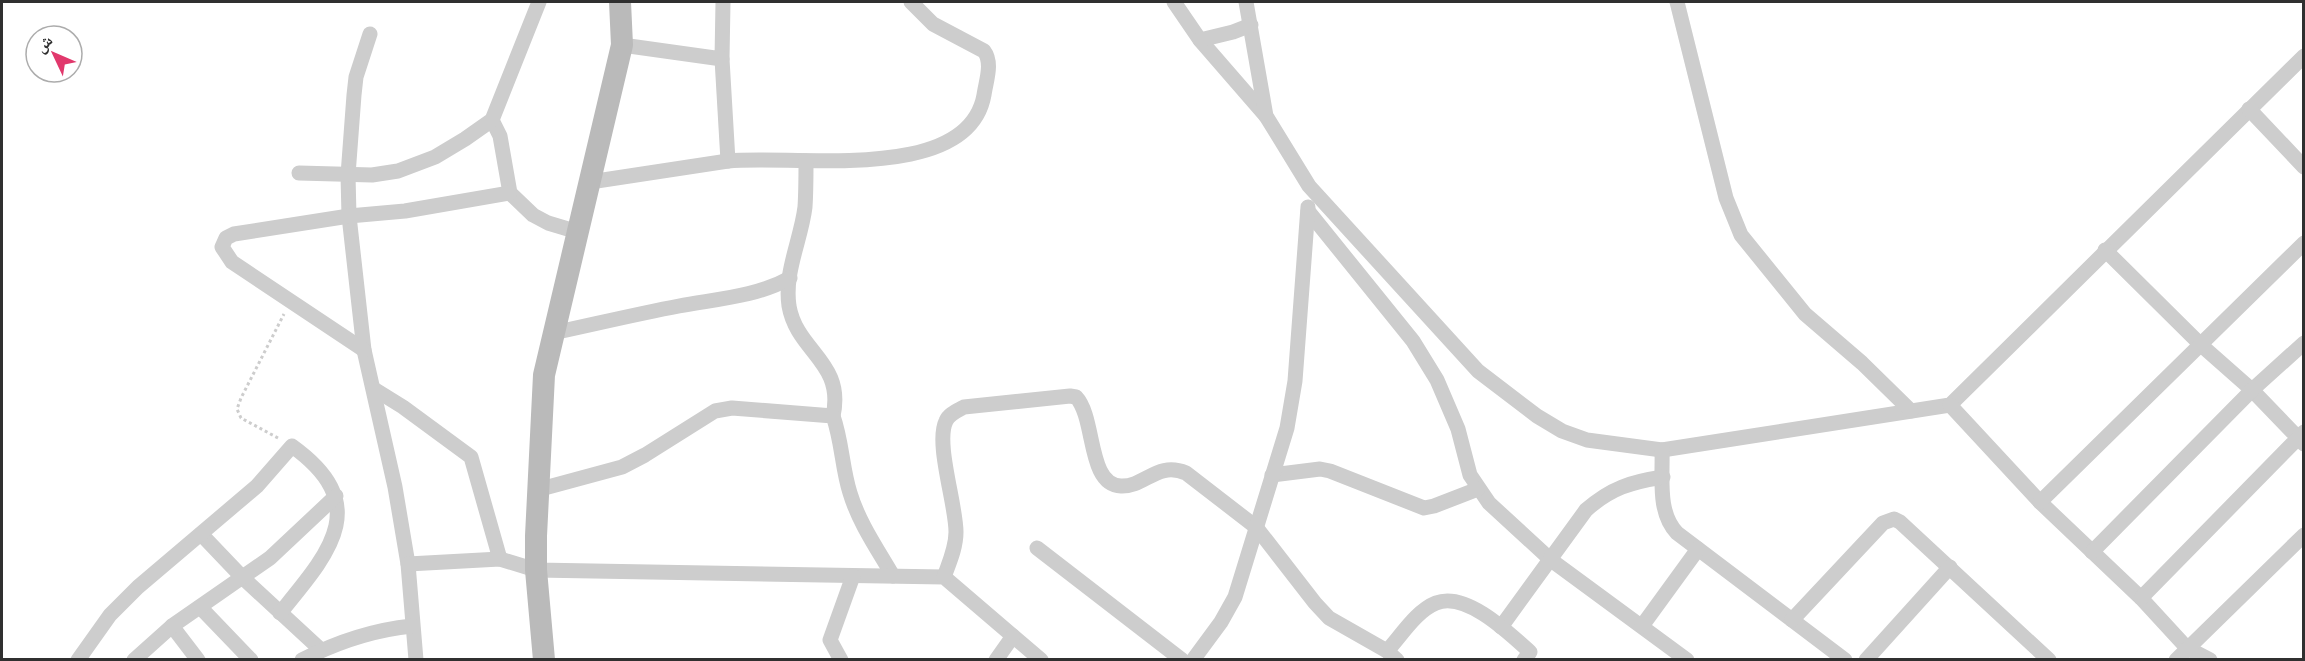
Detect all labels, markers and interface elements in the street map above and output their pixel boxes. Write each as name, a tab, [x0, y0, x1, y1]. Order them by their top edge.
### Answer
north arrow	[24, 24, 84, 84]
text: ش	[32, 32, 56, 57]

